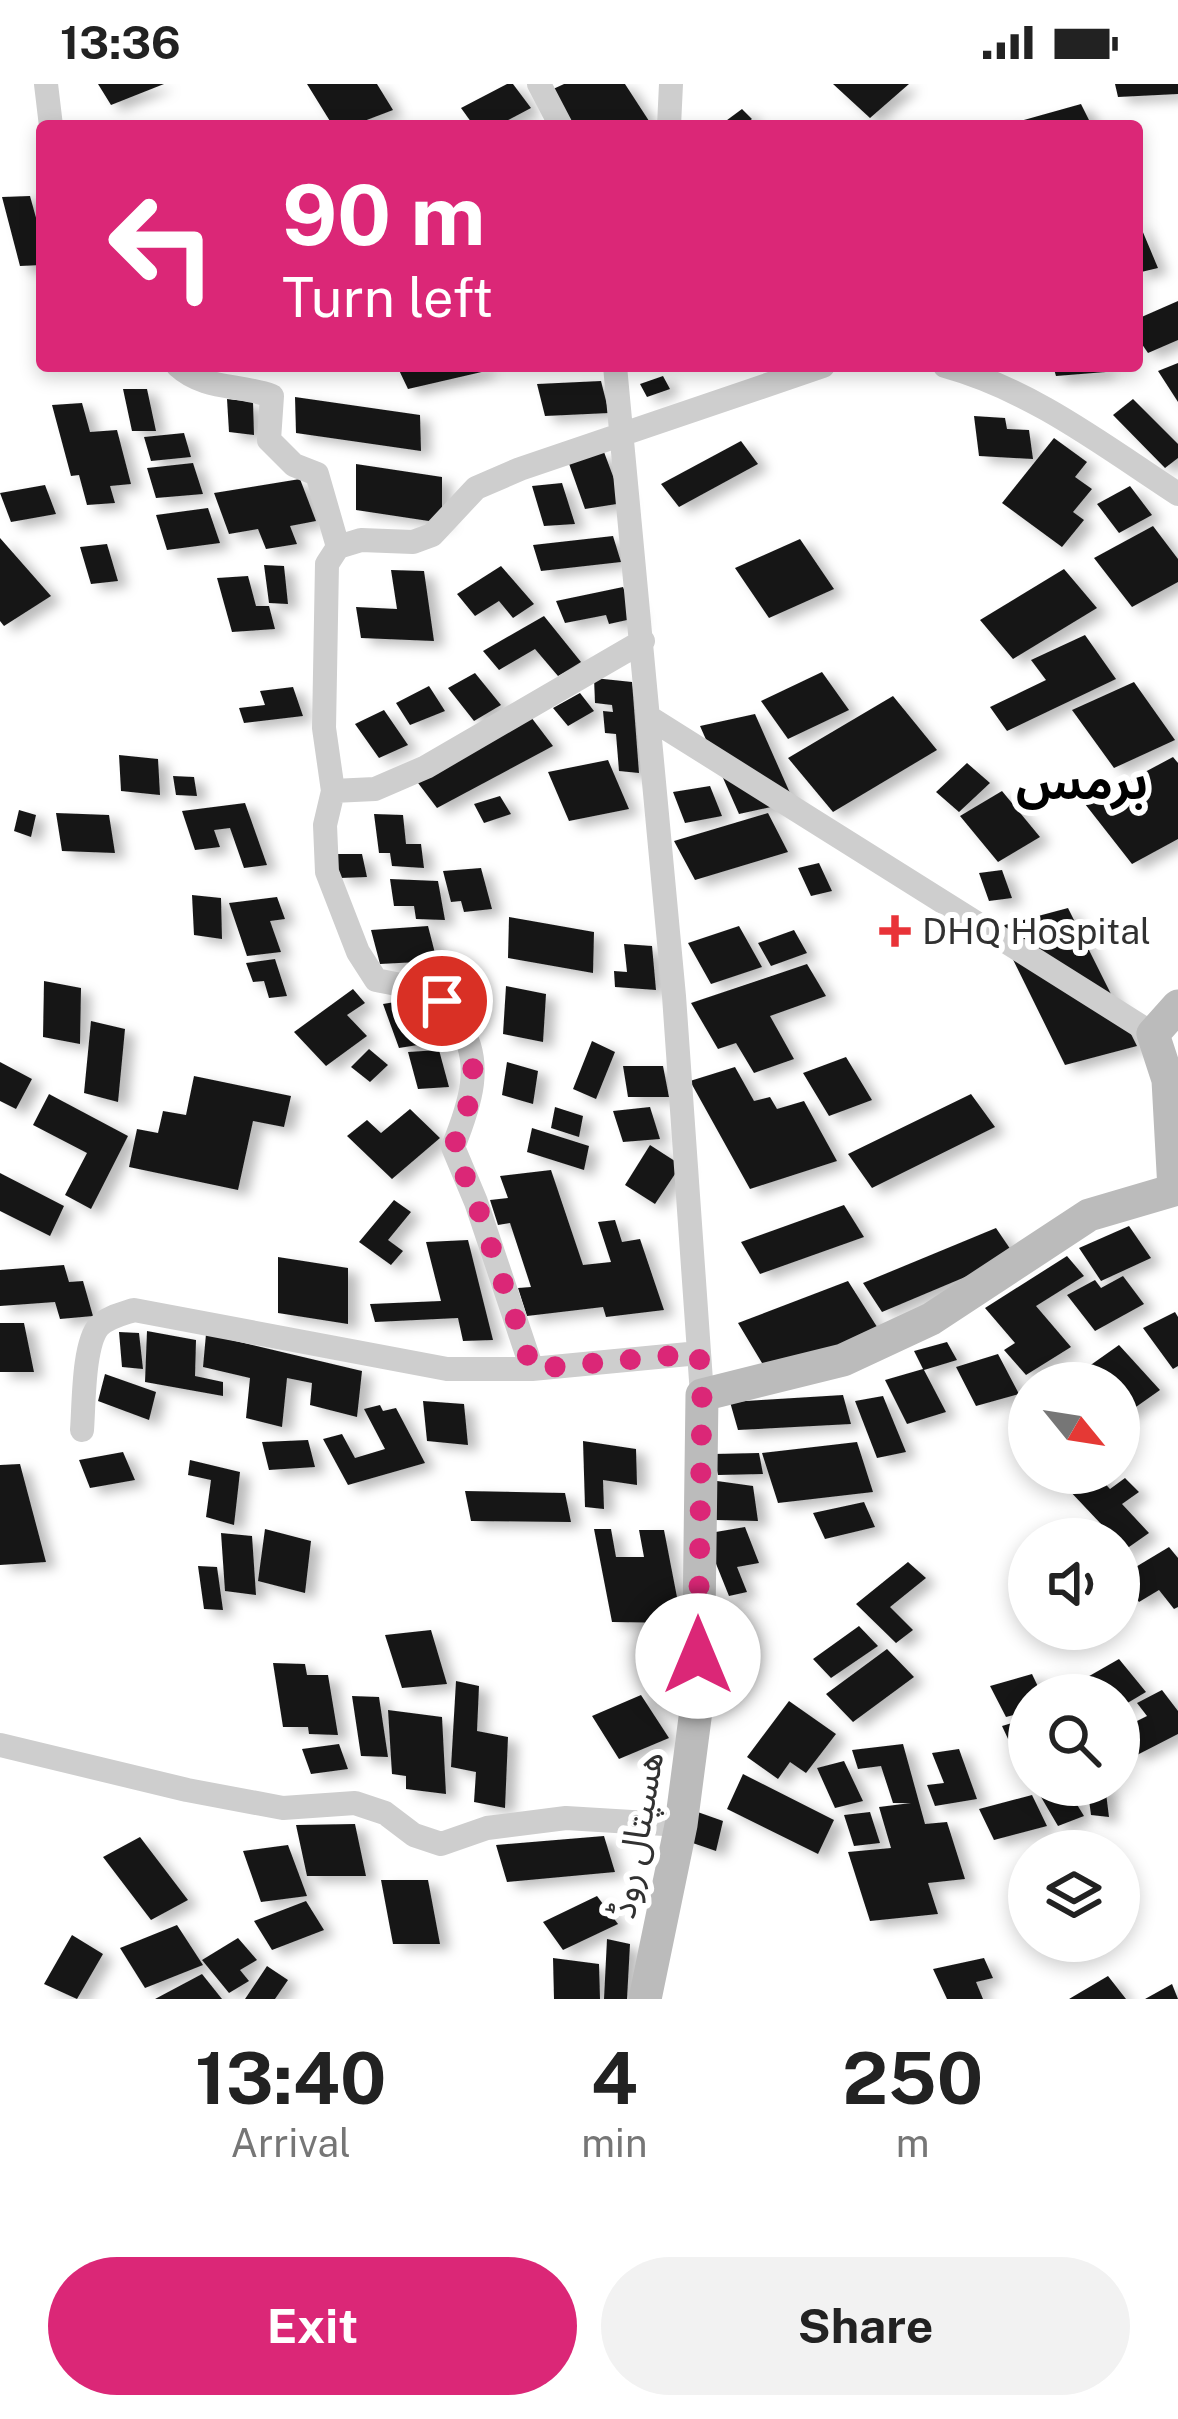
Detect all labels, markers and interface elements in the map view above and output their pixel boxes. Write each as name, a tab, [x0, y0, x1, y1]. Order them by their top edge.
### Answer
text: 13:36	[60, 16, 181, 69]
text: 90 m	[282, 165, 485, 264]
icon: left	[84, 168, 240, 324]
text: Turn left	[282, 266, 493, 329]
district label: برمس	[1016, 753, 1148, 810]
place label: DHQ Hospital	[922, 910, 1151, 952]
marker: DHQ Hospital	[879, 915, 911, 947]
pin	[391, 950, 493, 1052]
icon: arrive	[409, 968, 475, 1034]
north arrow	[1008, 1362, 1140, 1494]
map controls	[1008, 1362, 1140, 1962]
button: sound	[1008, 1518, 1140, 1650]
position arrow	[635, 1593, 761, 1719]
button: search	[1008, 1674, 1140, 1806]
street label: ھسپتال روڈ	[601, 1748, 675, 1922]
button: layers	[1008, 1830, 1140, 1962]
text: 13:40	[195, 2036, 386, 2120]
text: 4	[591, 2036, 638, 2120]
text: 250	[842, 2036, 983, 2120]
text: Arrival	[230, 2120, 351, 2166]
text: min	[581, 2120, 647, 2166]
text: m	[896, 2120, 930, 2166]
button: Exit	[48, 2257, 577, 2395]
button: Share	[601, 2257, 1130, 2395]

